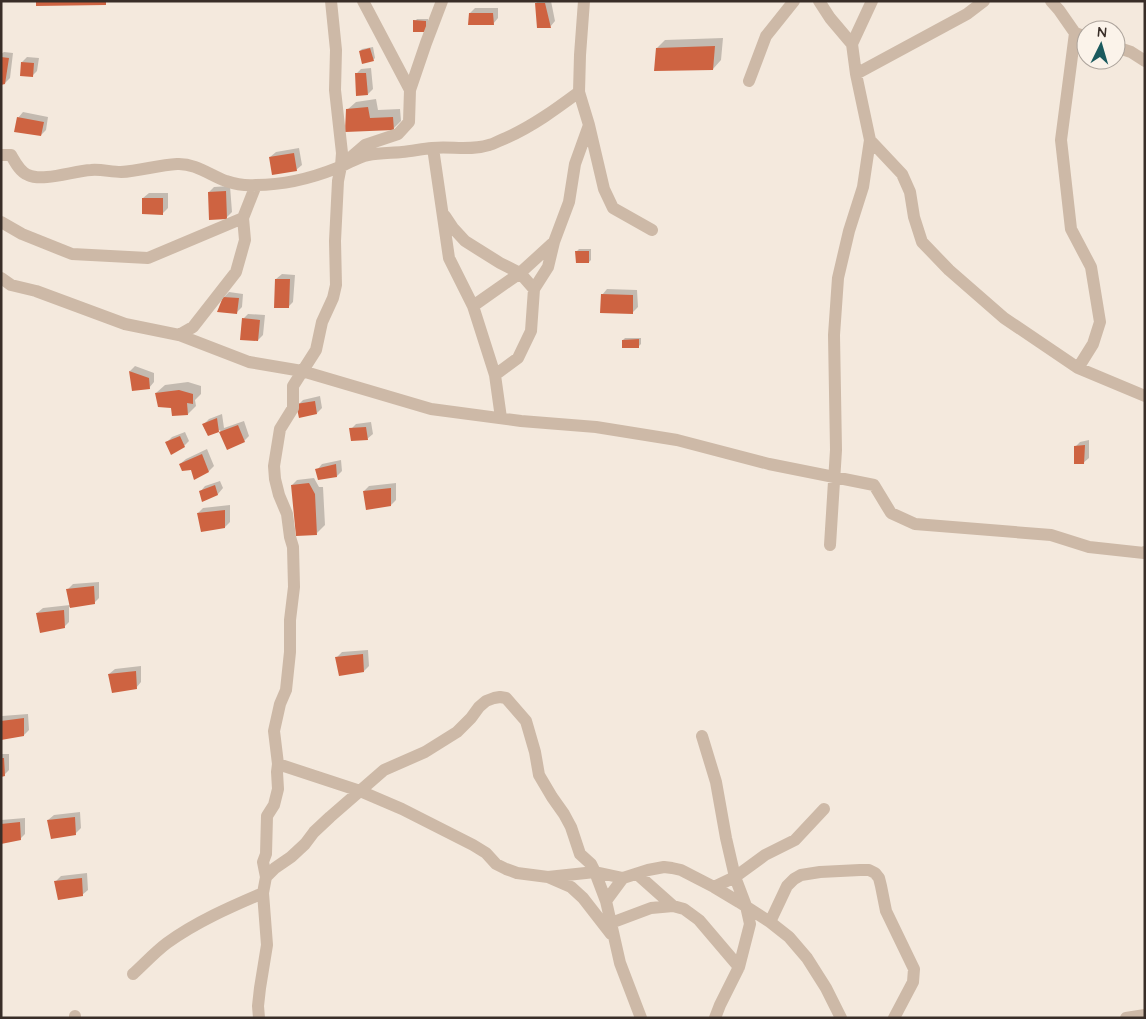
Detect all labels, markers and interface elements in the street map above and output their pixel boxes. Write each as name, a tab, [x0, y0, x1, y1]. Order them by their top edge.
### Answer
north arrow	[1076, 20, 1126, 70]
text: N	[1096, 23, 1108, 41]

